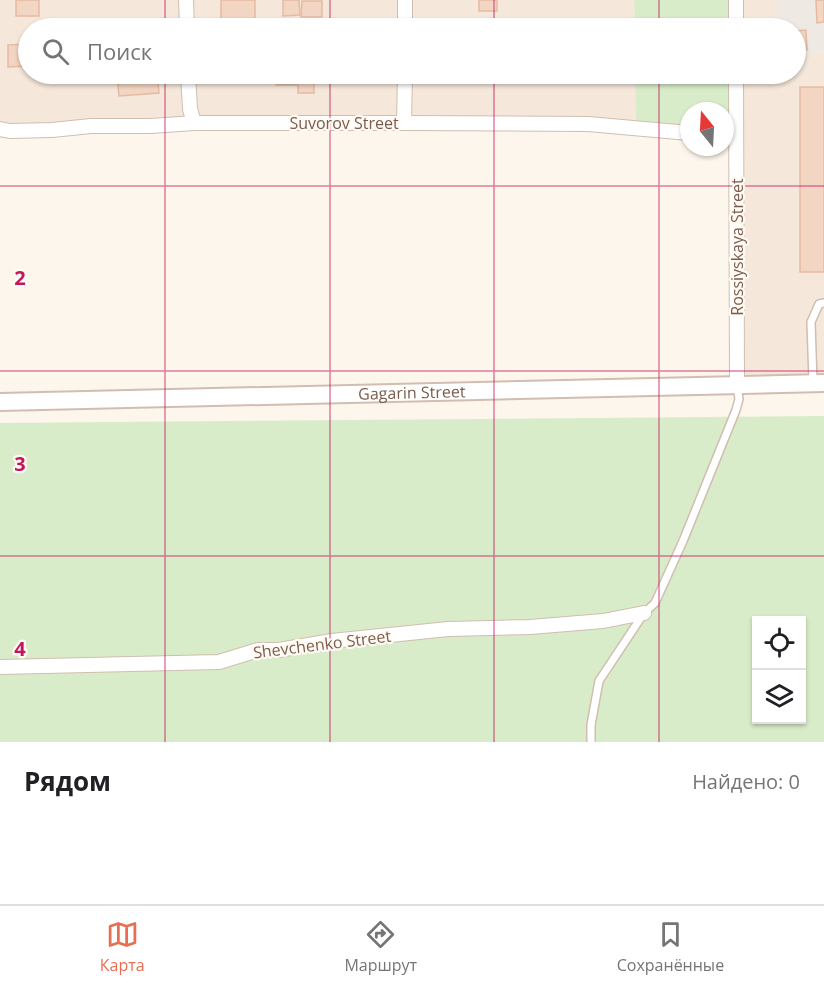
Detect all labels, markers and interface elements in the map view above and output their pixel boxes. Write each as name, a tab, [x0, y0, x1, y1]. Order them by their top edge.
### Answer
search box	[18, 18, 806, 84]
icon: search	[39, 35, 72, 68]
text: Поиск	[87, 36, 152, 66]
north arrow	[680, 102, 734, 156]
street label: Suvorov Street	[289, 112, 399, 134]
street label: Rossiyskaya Street	[726, 178, 748, 316]
text: 2	[14, 264, 26, 291]
street label: Gagarin Street	[358, 380, 466, 405]
text: 3	[14, 450, 26, 477]
map controls	[752, 616, 806, 724]
button: locate	[752, 616, 806, 670]
street label: Shevchenko Street	[252, 625, 392, 663]
text: 4	[14, 635, 26, 662]
button: layers	[752, 670, 806, 724]
text: Рядом	[24, 763, 111, 799]
text: Найдено: 0	[692, 768, 800, 795]
tab: Карта	[100, 918, 145, 976]
tab: Маршрут	[344, 918, 417, 976]
tab: Сохранённые	[617, 918, 724, 976]

